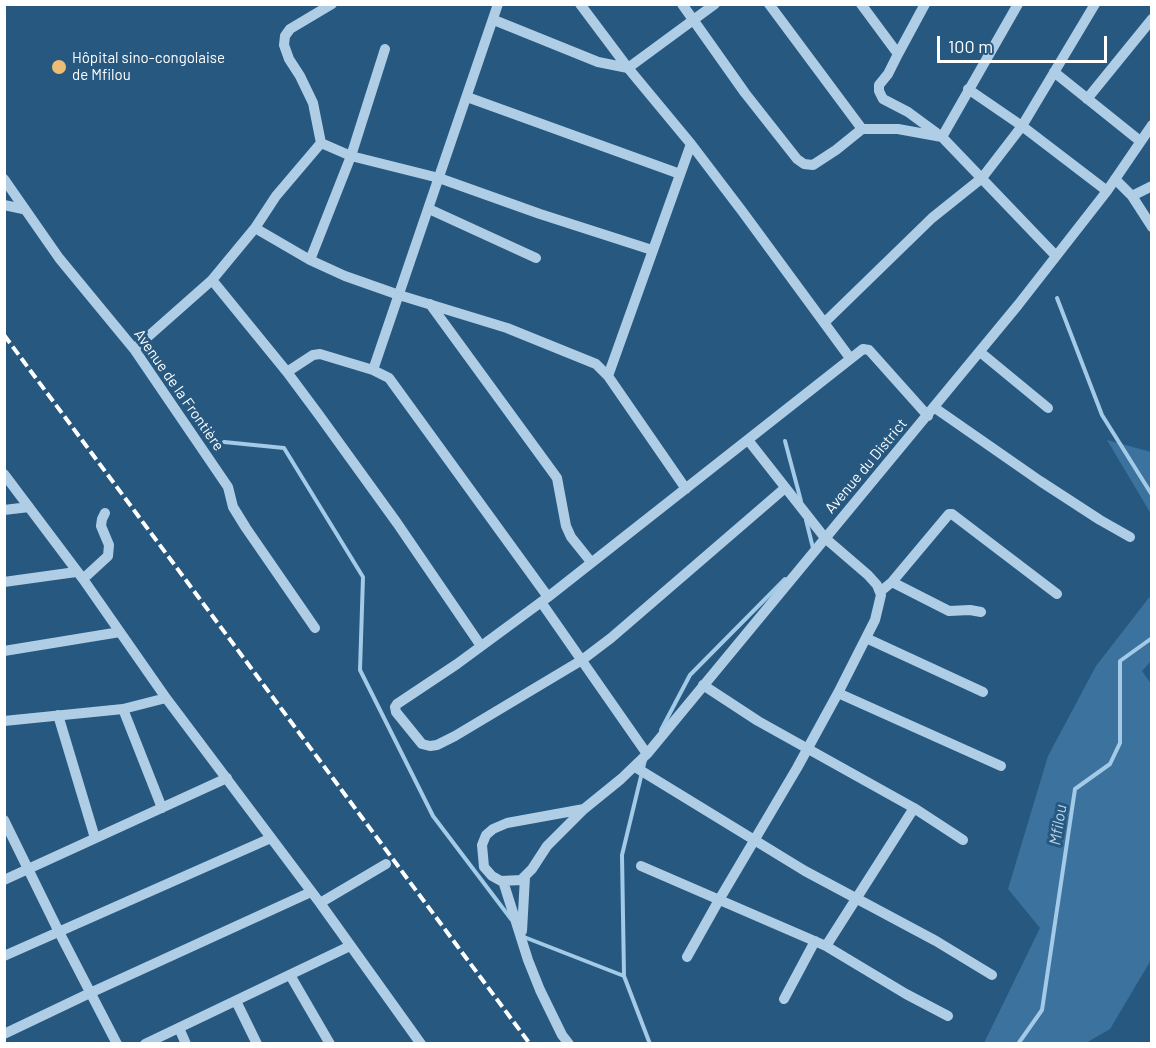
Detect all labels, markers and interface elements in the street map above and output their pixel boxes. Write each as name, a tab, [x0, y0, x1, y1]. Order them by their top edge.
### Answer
scale bar	[940, 24, 1110, 62]
text: 100 m	[948, 35, 993, 57]
place label: Hôpital sino-congolaise de Mfilou	[72, 49, 225, 84]
marker: Hôpital sino-congolaise de Mfilou	[50, 58, 68, 76]
street label: Avenue de la Frontière	[130, 326, 228, 454]
street label: Avenue du District	[821, 415, 911, 517]
water label: Mfilou	[1045, 803, 1071, 847]

